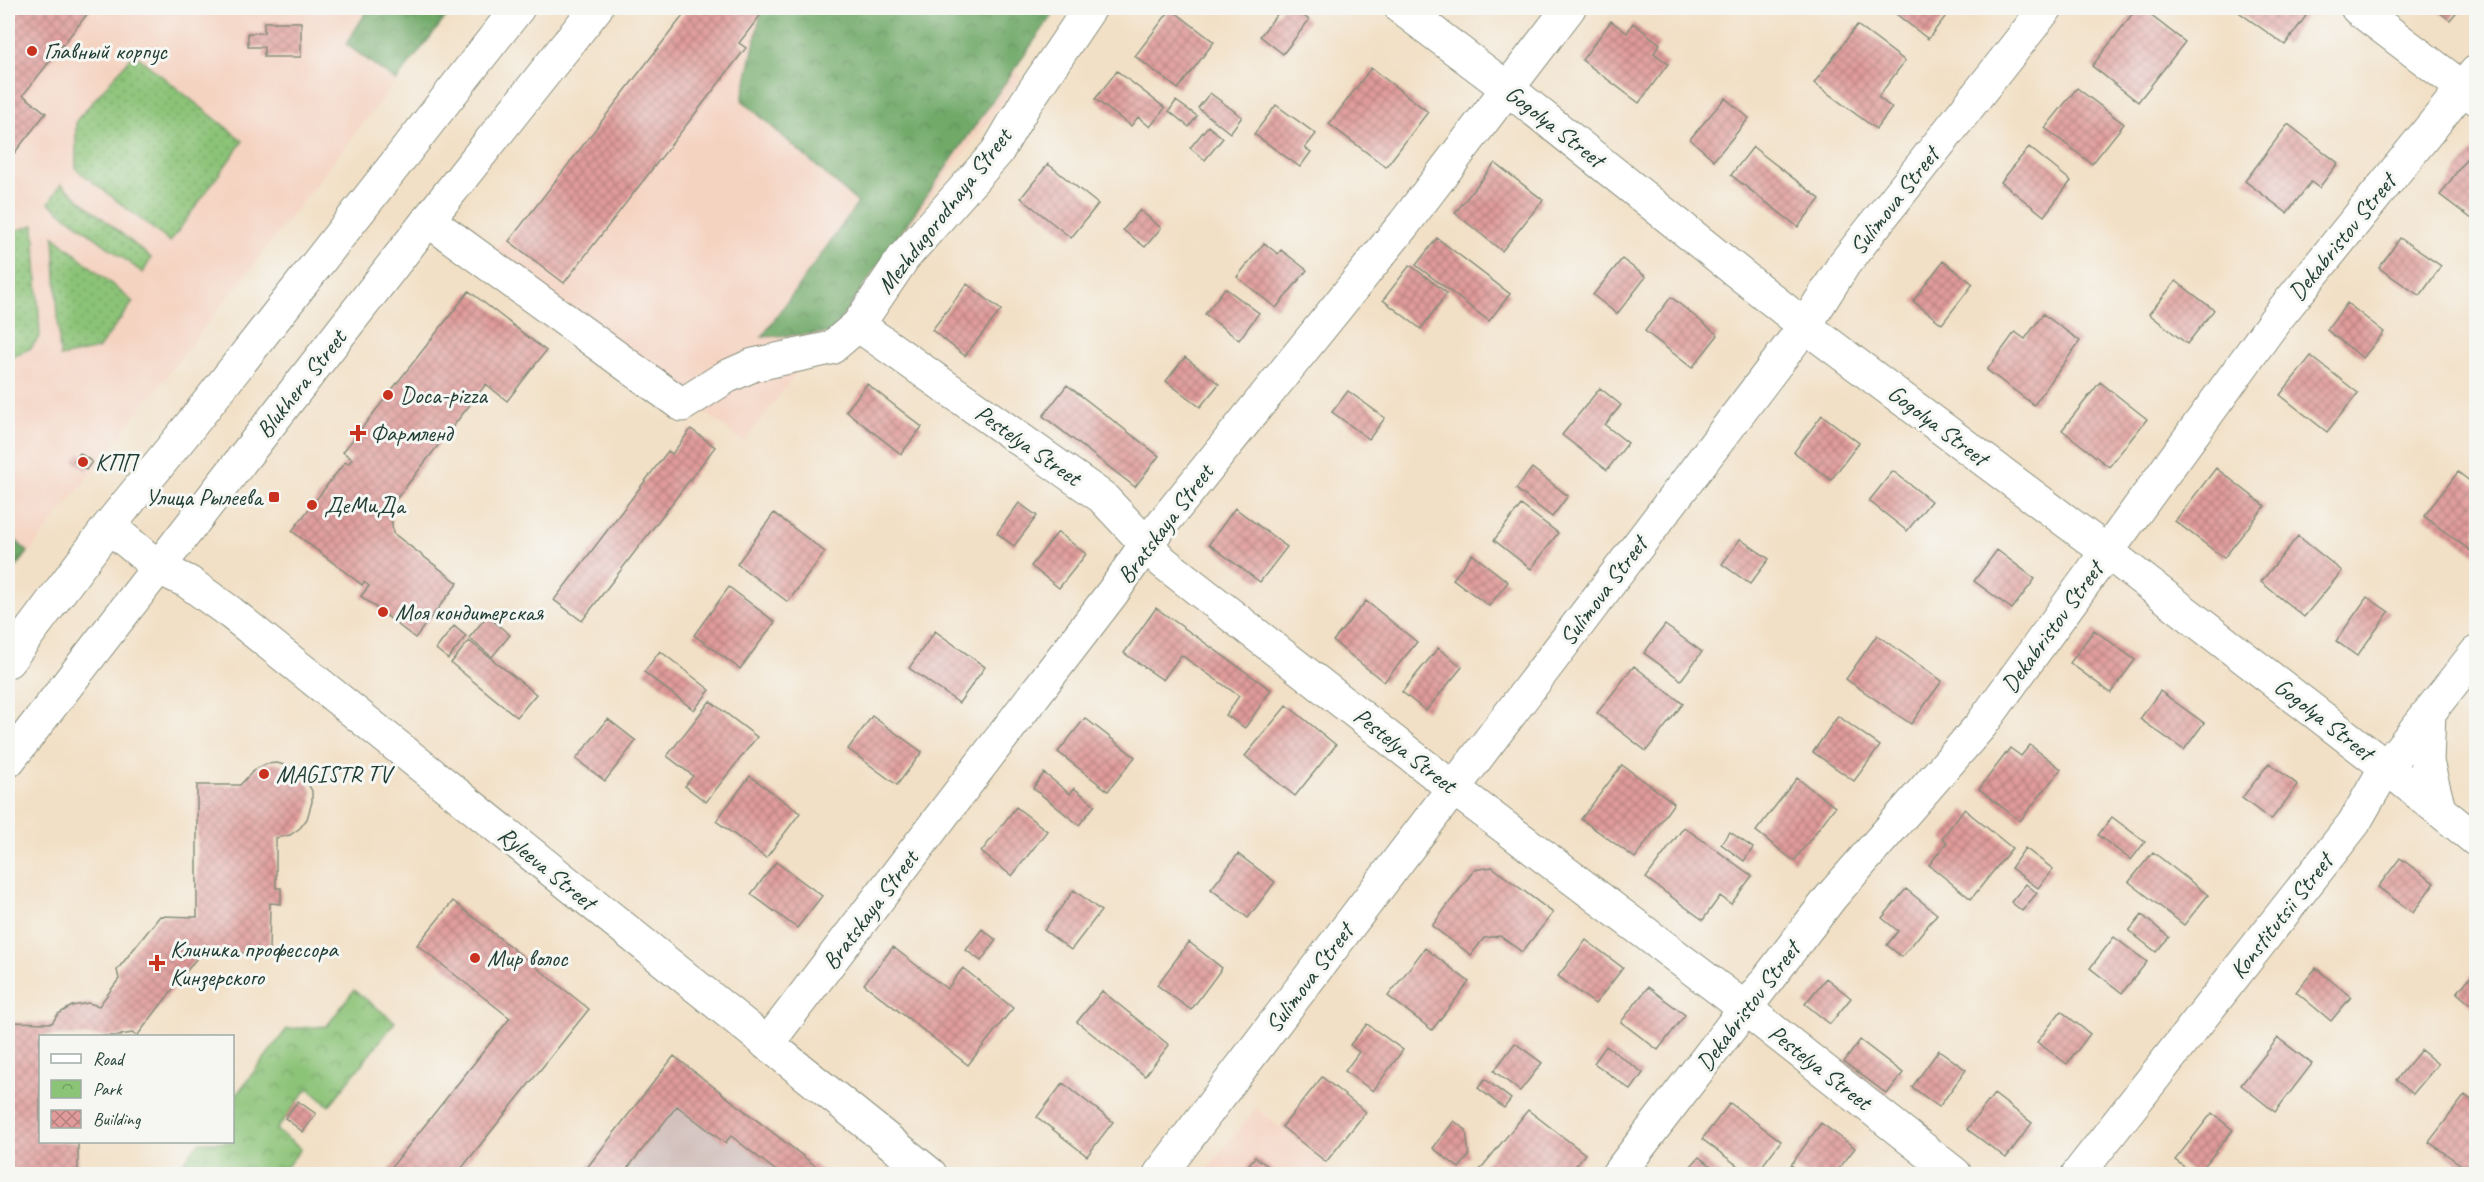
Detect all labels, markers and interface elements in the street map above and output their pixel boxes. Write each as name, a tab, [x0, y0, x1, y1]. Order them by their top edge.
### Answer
place label: Главный корпус	[44, 36, 168, 66]
marker: Главный корпус	[25, 44, 39, 58]
street label: Gogolya Street	[1500, 78, 1613, 176]
street label: Mezhdugorodnaya Street	[870, 121, 1019, 300]
street label: Sulimova Street	[1843, 139, 1947, 261]
street label: Dekabristov Street	[2282, 165, 2404, 306]
street label: Blukhera Street	[249, 322, 354, 444]
street label: Gogolya Street	[1882, 378, 1996, 474]
place label: Doca-pizza	[400, 380, 488, 410]
marker: Doca-pizza	[381, 388, 395, 402]
street label: Pestelya Street	[969, 398, 1088, 493]
place label: Фармленд	[370, 418, 455, 448]
marker: Фармленд	[351, 426, 365, 440]
place label: КПП	[95, 447, 140, 477]
marker: КПП	[76, 455, 90, 469]
street label: Bratskaya Street	[1110, 457, 1221, 590]
place label: Улица Рылеева	[145, 482, 264, 512]
marker: Улица Рылеева	[267, 490, 281, 504]
place label: ДеМиДа	[324, 490, 407, 520]
marker: ДеМиДа	[305, 498, 319, 512]
street label: Sulimova Street	[1552, 528, 1655, 651]
street label: Dekabristov Street	[1994, 553, 2111, 698]
place label: Моя кондитерская	[395, 597, 544, 627]
marker: Моя кондитерская	[376, 605, 390, 619]
street label: Gogolya Street	[2269, 671, 2382, 769]
street label: Pestelya Street	[1348, 701, 1464, 801]
place label: MAGISTR TV	[276, 759, 395, 789]
marker: MAGISTR TV	[257, 767, 271, 781]
street label: Ryleeva Street	[492, 820, 604, 918]
street label: Bratskaya Street	[815, 843, 926, 976]
street label: Konstitutsii Street	[2223, 845, 2341, 985]
street label: Sulimova Street	[1258, 915, 1361, 1038]
street label: Dekabristov Street	[1690, 933, 1808, 1077]
place label: Клиника профессора Кинзерского	[170, 934, 339, 992]
place label: Мир волос	[487, 943, 569, 973]
marker: Мир волос	[468, 951, 482, 965]
marker: Клиника профессора Кинзерского	[148, 954, 166, 972]
street label: Pestelya Street	[1763, 1018, 1879, 1118]
legend	[39, 1035, 234, 1143]
text: Road	[93, 1048, 126, 1070]
text: Park	[93, 1078, 123, 1100]
text: Building	[93, 1108, 142, 1130]

